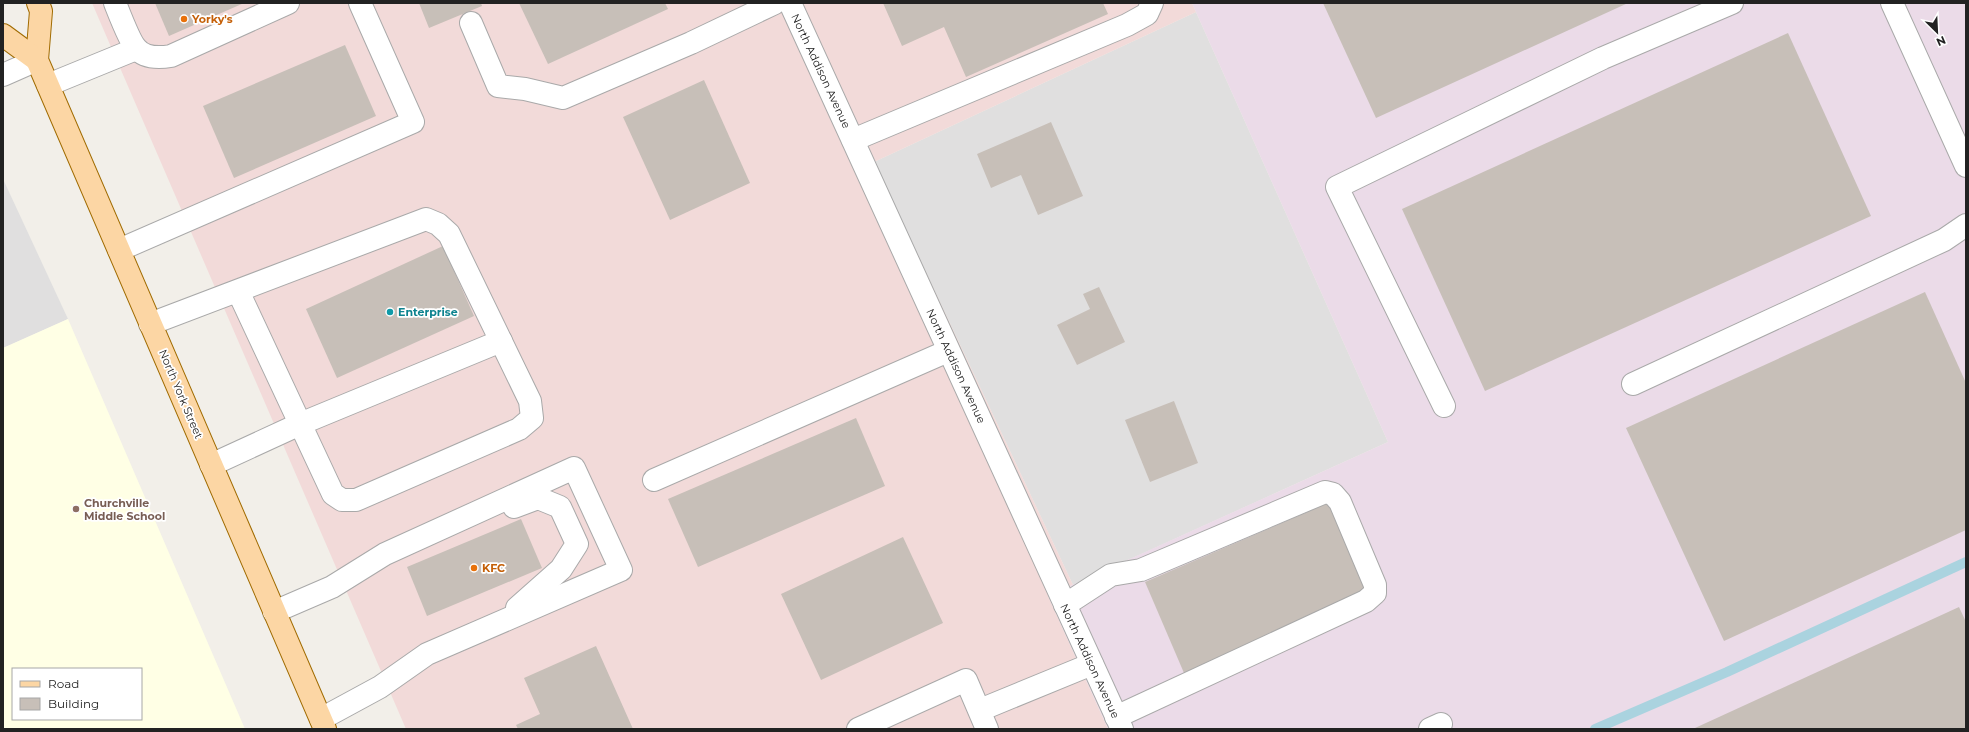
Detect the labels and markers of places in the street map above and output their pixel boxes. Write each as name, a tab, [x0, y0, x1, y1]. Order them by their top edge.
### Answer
place label: Yorky's	[191, 12, 233, 26]
marker: Yorky's	[179, 14, 189, 24]
place label: Enterprise	[398, 305, 458, 319]
marker: Enterprise	[385, 307, 395, 317]
place label: Churchville Middle School	[84, 496, 165, 523]
marker: Churchville Middle School	[71, 504, 81, 514]
place label: KFC	[482, 561, 505, 575]
marker: KFC	[469, 563, 479, 573]

